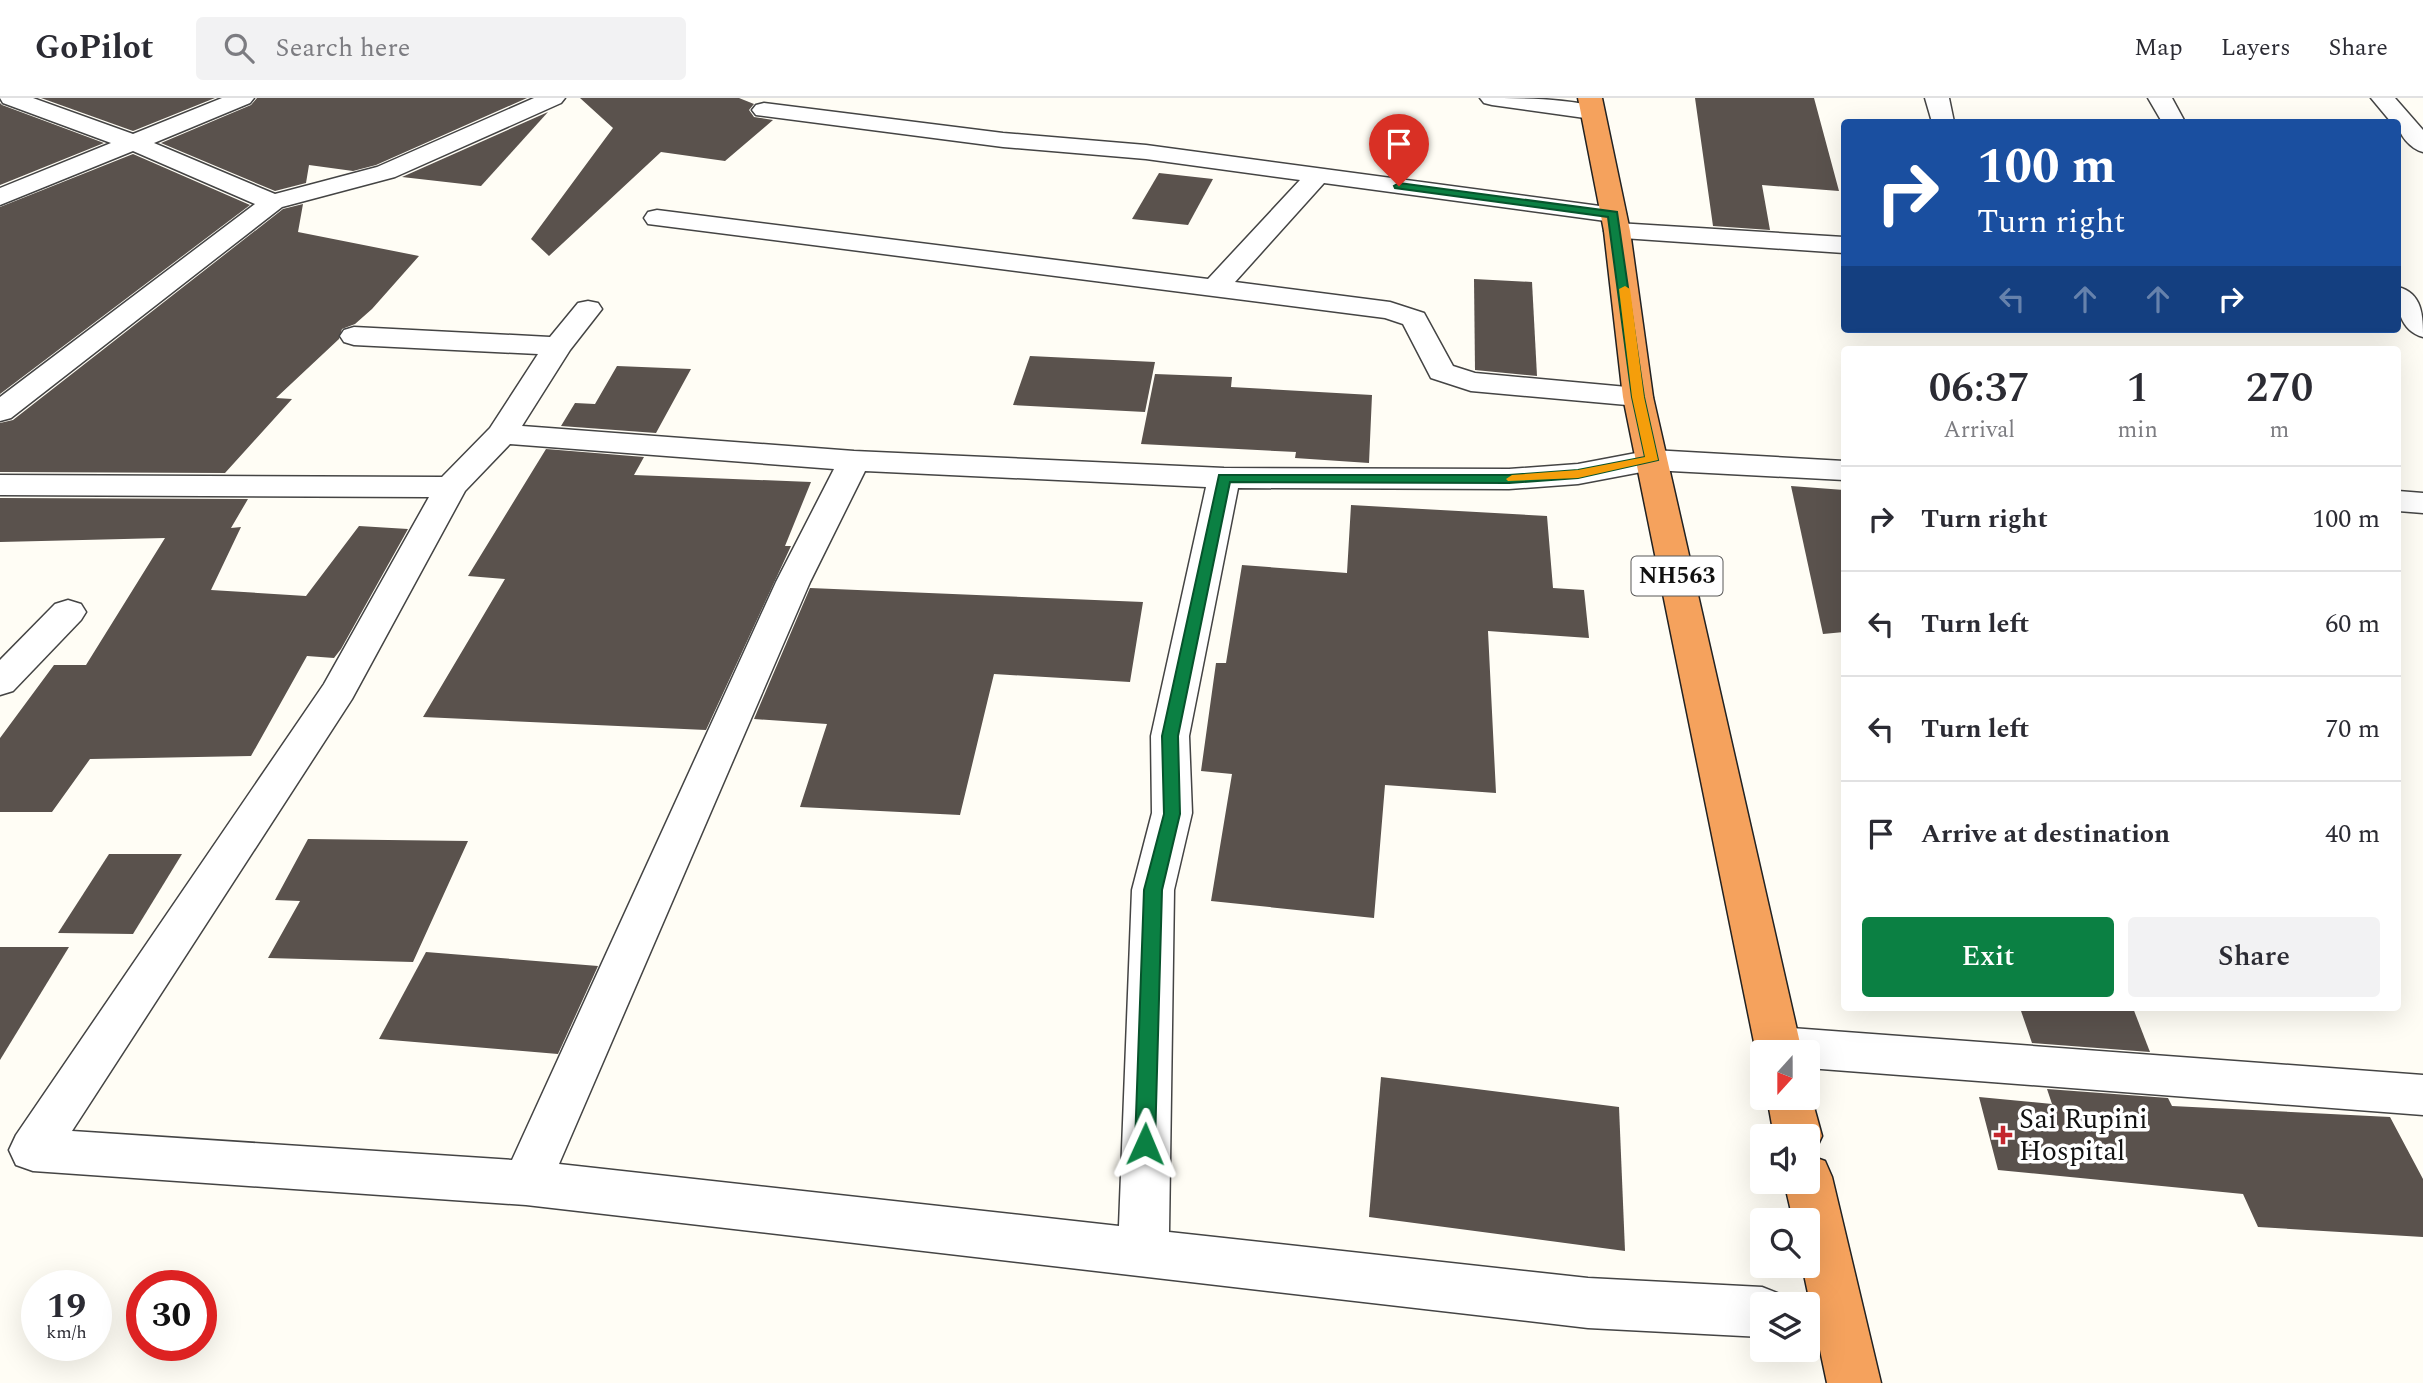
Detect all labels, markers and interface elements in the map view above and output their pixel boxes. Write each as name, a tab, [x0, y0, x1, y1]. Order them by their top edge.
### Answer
search box	[196, 17, 686, 80]
text: GoPilot	[35, 23, 154, 73]
text: Search here	[276, 28, 410, 68]
icon: search	[220, 29, 258, 67]
text: Map	[2134, 30, 2183, 66]
text: Layers	[2221, 30, 2291, 66]
text: Share	[2329, 30, 2388, 66]
pin	[1369, 114, 1429, 186]
icon: arrive	[1380, 125, 1418, 163]
text: 100 m	[1977, 130, 2116, 205]
icon: right	[1862, 147, 1953, 238]
text: Turn right	[1977, 198, 2125, 247]
icon: left	[1993, 280, 2031, 318]
icon: ahead	[2066, 280, 2104, 318]
icon: ahead	[2139, 280, 2177, 318]
icon: right	[2212, 280, 2250, 318]
text: 06:37	[1929, 357, 2030, 420]
text: 1	[2126, 357, 2149, 420]
text: 270	[2246, 357, 2313, 420]
text: Arrival	[1943, 413, 2015, 448]
text: min	[2118, 413, 2158, 448]
text: m	[2270, 413, 2289, 448]
text: Turn right	[1921, 499, 2048, 539]
text: 100 m	[2312, 499, 2380, 539]
icon: right	[1862, 500, 1900, 538]
road number: NH563	[1632, 556, 1722, 596]
text: Turn left	[1921, 604, 2029, 644]
text: 60 m	[2325, 604, 2380, 644]
icon: left	[1862, 605, 1900, 643]
text: Turn left	[1921, 709, 2029, 749]
text: 70 m	[2325, 709, 2380, 749]
icon: left	[1862, 710, 1900, 748]
text: Arrive at destination	[1921, 814, 2170, 854]
text: 40 m	[2325, 814, 2380, 854]
icon: arrive	[1862, 815, 1900, 853]
button: Exit	[1862, 917, 2114, 997]
button: Share	[2128, 917, 2380, 997]
north arrow	[1750, 1040, 1820, 1110]
map controls	[1750, 1040, 1820, 1362]
place label: Sai Rupini Hospital	[2019, 1098, 2148, 1173]
position arrow	[1108, 1107, 1182, 1181]
button: sound	[1750, 1124, 1820, 1194]
marker: Sai Rupini Hospital	[1993, 1125, 2013, 1145]
button: search	[1750, 1208, 1820, 1278]
speed limit sign: 30	[126, 1270, 217, 1361]
text: 19	[47, 1280, 86, 1333]
button: layers	[1750, 1292, 1820, 1362]
text: km/h	[46, 1319, 87, 1346]

